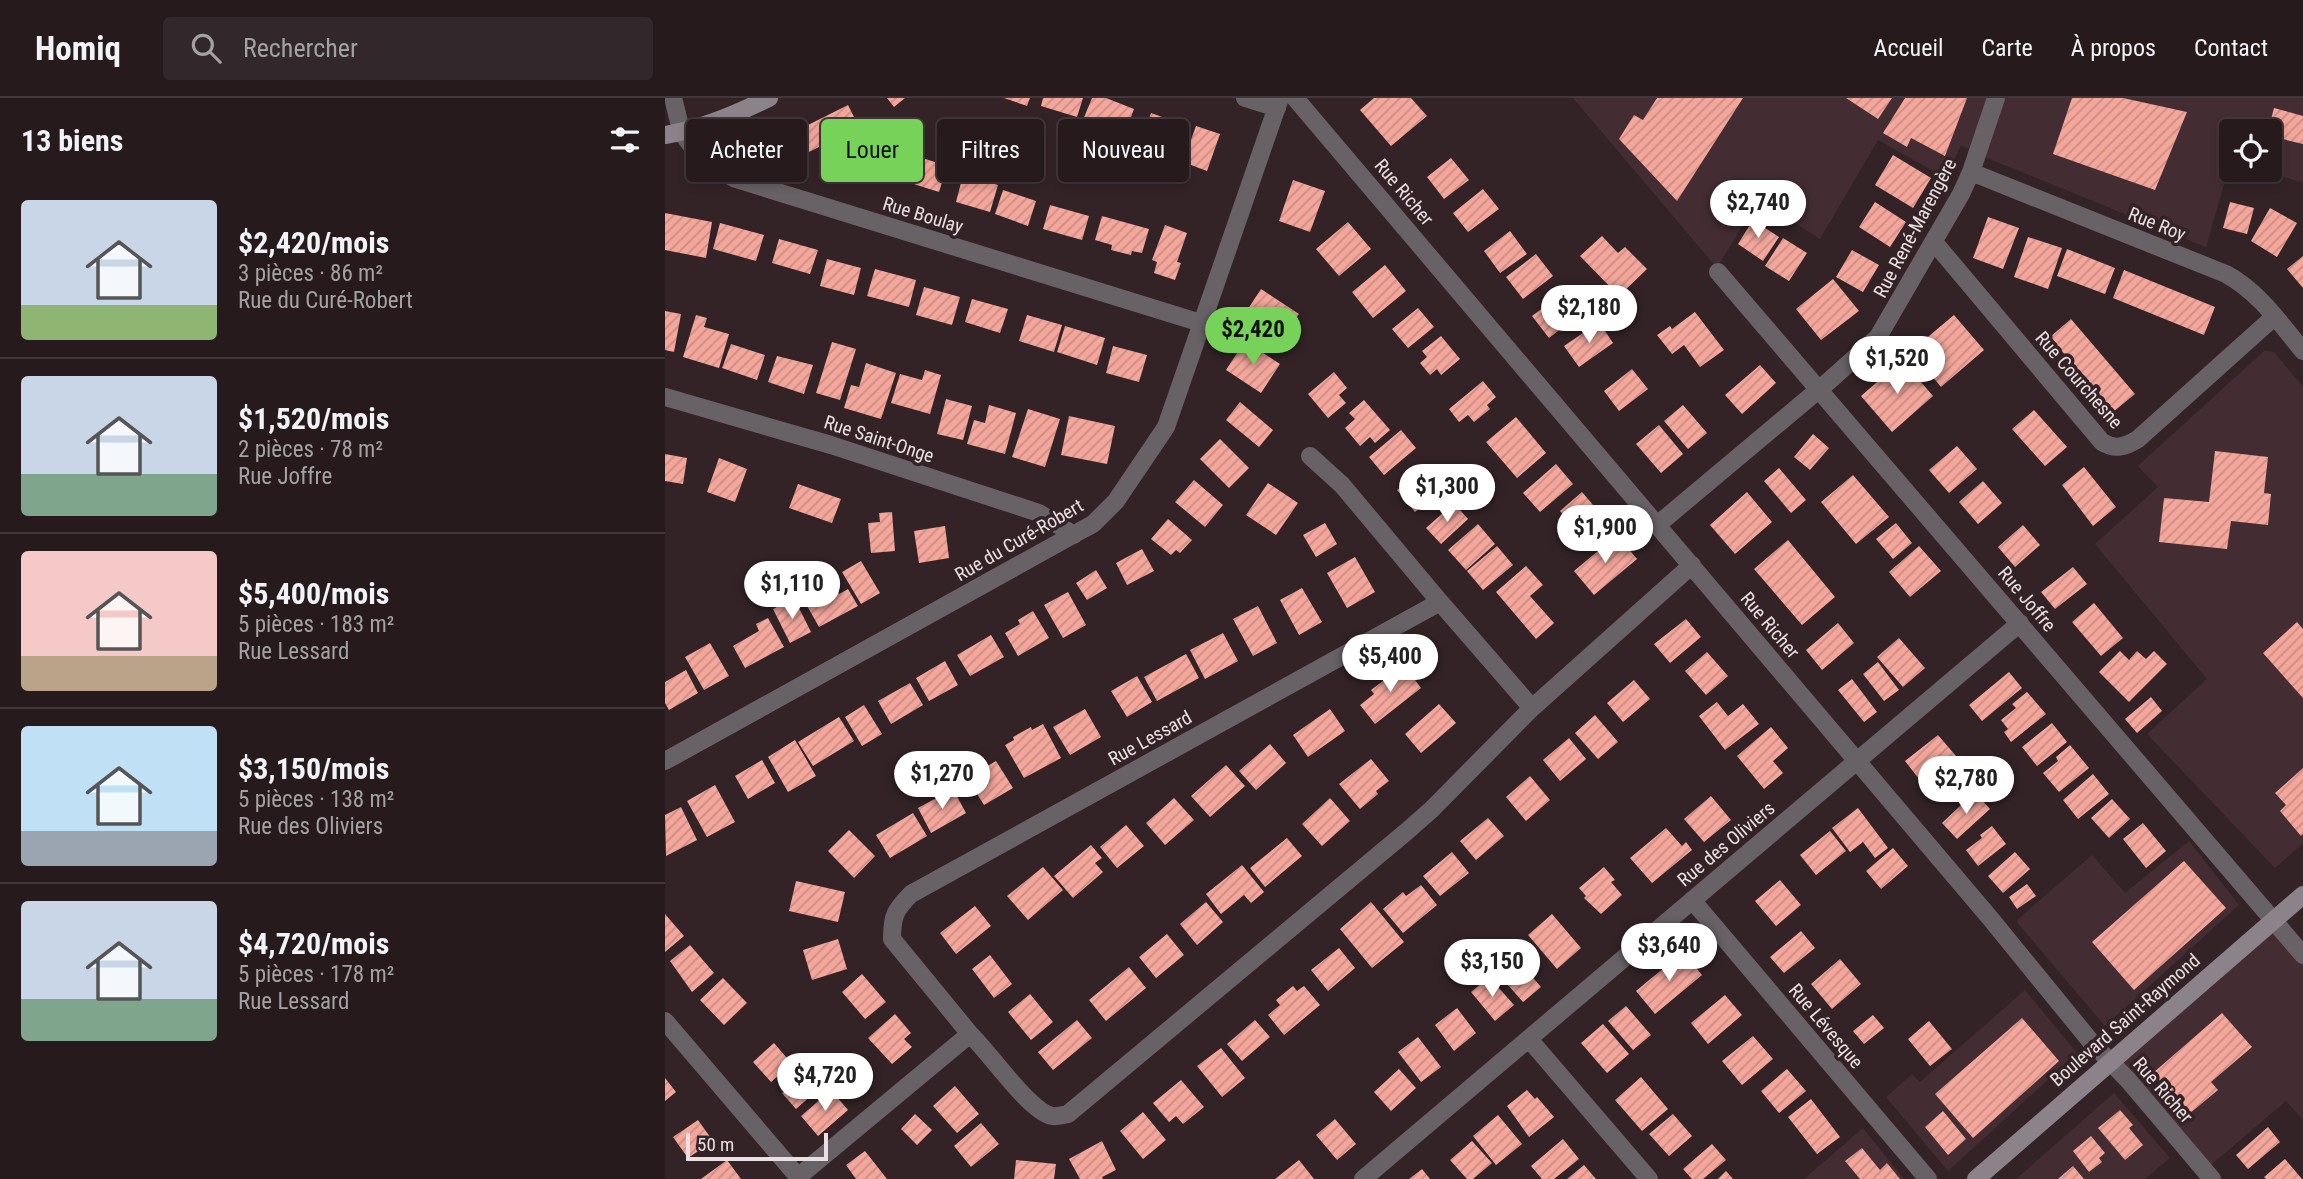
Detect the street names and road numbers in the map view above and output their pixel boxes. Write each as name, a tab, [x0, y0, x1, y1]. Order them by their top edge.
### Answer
street label: Rue Richer	[1370, 154, 1439, 230]
street label: Rue René-Marengère	[1869, 154, 1961, 302]
street label: Rue Boulay	[880, 192, 966, 238]
street label: Rue Roy	[2125, 202, 2189, 246]
street label: Rue Courchesne	[2031, 327, 2128, 433]
street label: Rue Saint-Onge	[821, 410, 937, 468]
street label: Rue du Curé-Robert	[951, 494, 1087, 586]
street label: Rue Joffre	[1993, 562, 2061, 636]
street label: Rue Richer	[1736, 587, 1805, 663]
street label: Rue Lessard	[1104, 706, 1196, 770]
street label: Rue des Oliviers	[1673, 797, 1779, 891]
street label: Boulevard Saint-Raymond	[2045, 949, 2205, 1091]
street label: Rue Lévesque	[1784, 979, 1868, 1073]
street label: Rue Richer	[2128, 1052, 2198, 1128]

